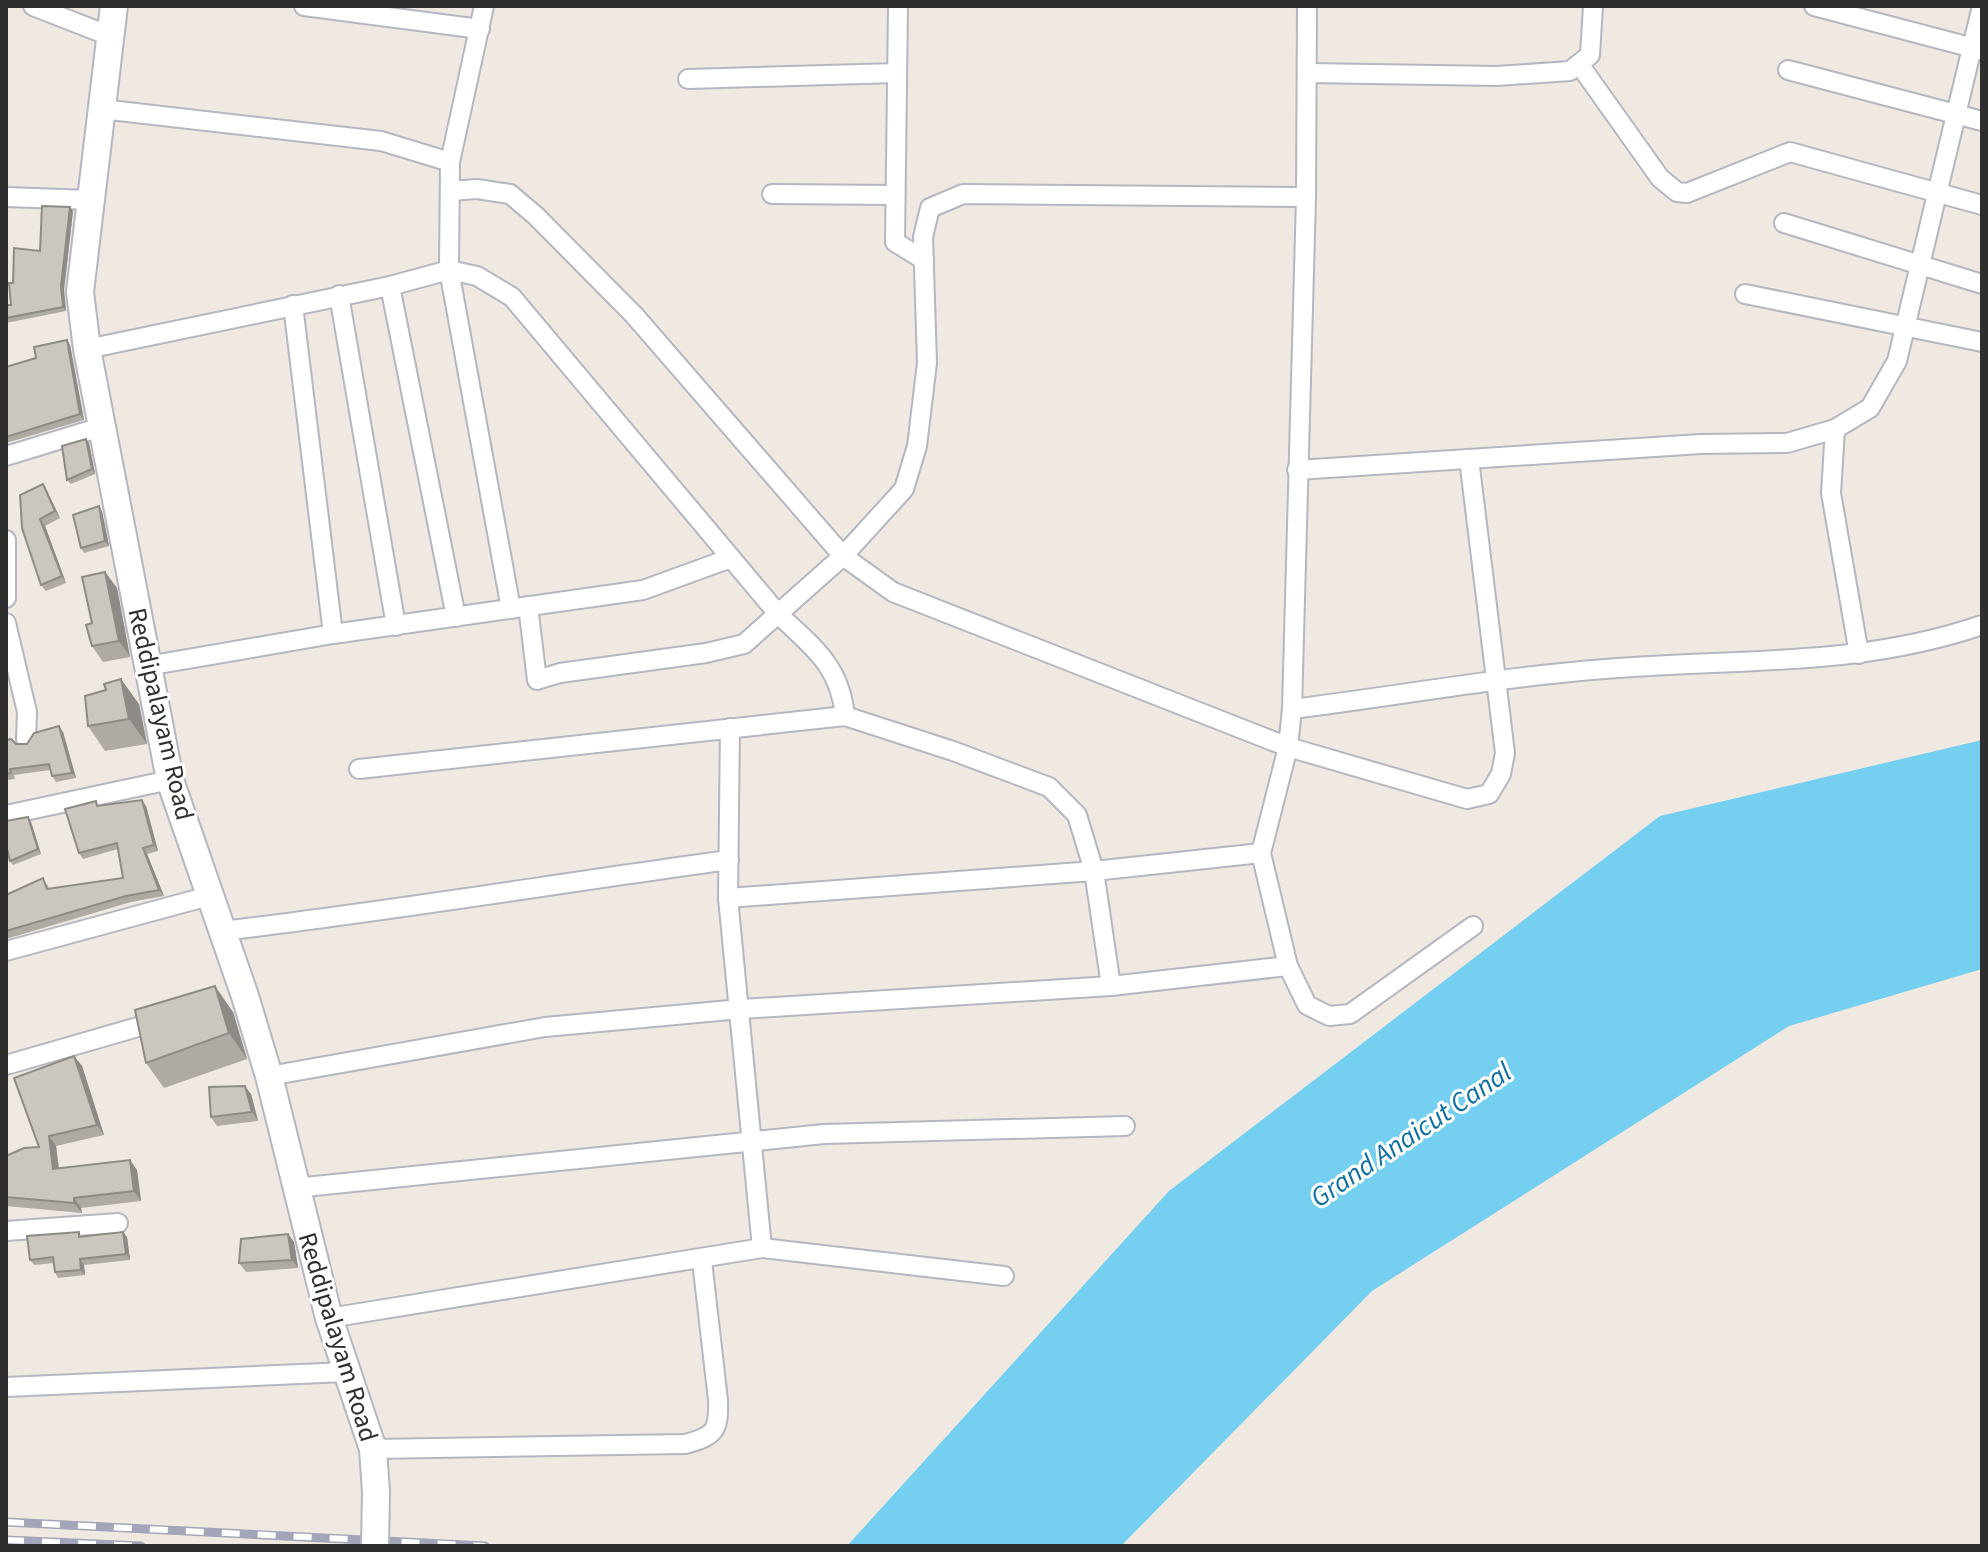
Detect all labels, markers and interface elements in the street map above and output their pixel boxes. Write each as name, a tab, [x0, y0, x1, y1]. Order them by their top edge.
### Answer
street label: Reddipalayam Road	[119, 604, 203, 824]
water label: Grand Anaicut Canal	[1302, 1053, 1520, 1217]
street label: Reddipalayam Road	[289, 1228, 387, 1446]

